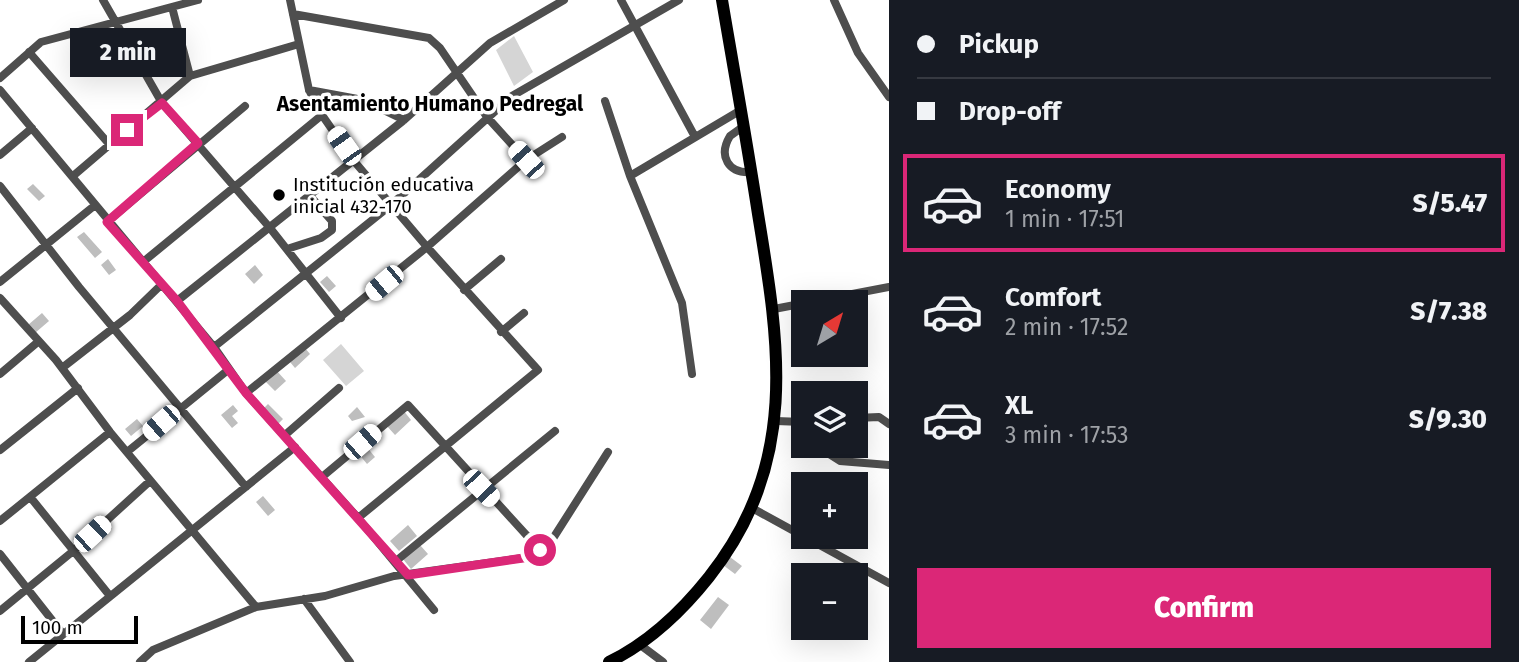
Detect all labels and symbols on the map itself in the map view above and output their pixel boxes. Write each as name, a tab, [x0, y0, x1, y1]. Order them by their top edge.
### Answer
callout: 2 min	[69, 29, 185, 78]
district label: Asentamiento Humano Pedregal	[276, 91, 584, 117]
route end	[111, 114, 143, 146]
car	[324, 123, 365, 169]
car	[505, 137, 548, 183]
place label: Institución educativa inicial 432-170	[293, 173, 474, 218]
marker: Institución educativa inicial 432-170	[271, 187, 287, 203]
car	[362, 261, 407, 305]
north arrow	[791, 290, 868, 368]
car	[139, 401, 184, 445]
car	[340, 420, 385, 464]
car	[459, 466, 504, 510]
car	[70, 512, 115, 556]
route start	[524, 534, 556, 566]
scale bar	[21, 613, 138, 645]

